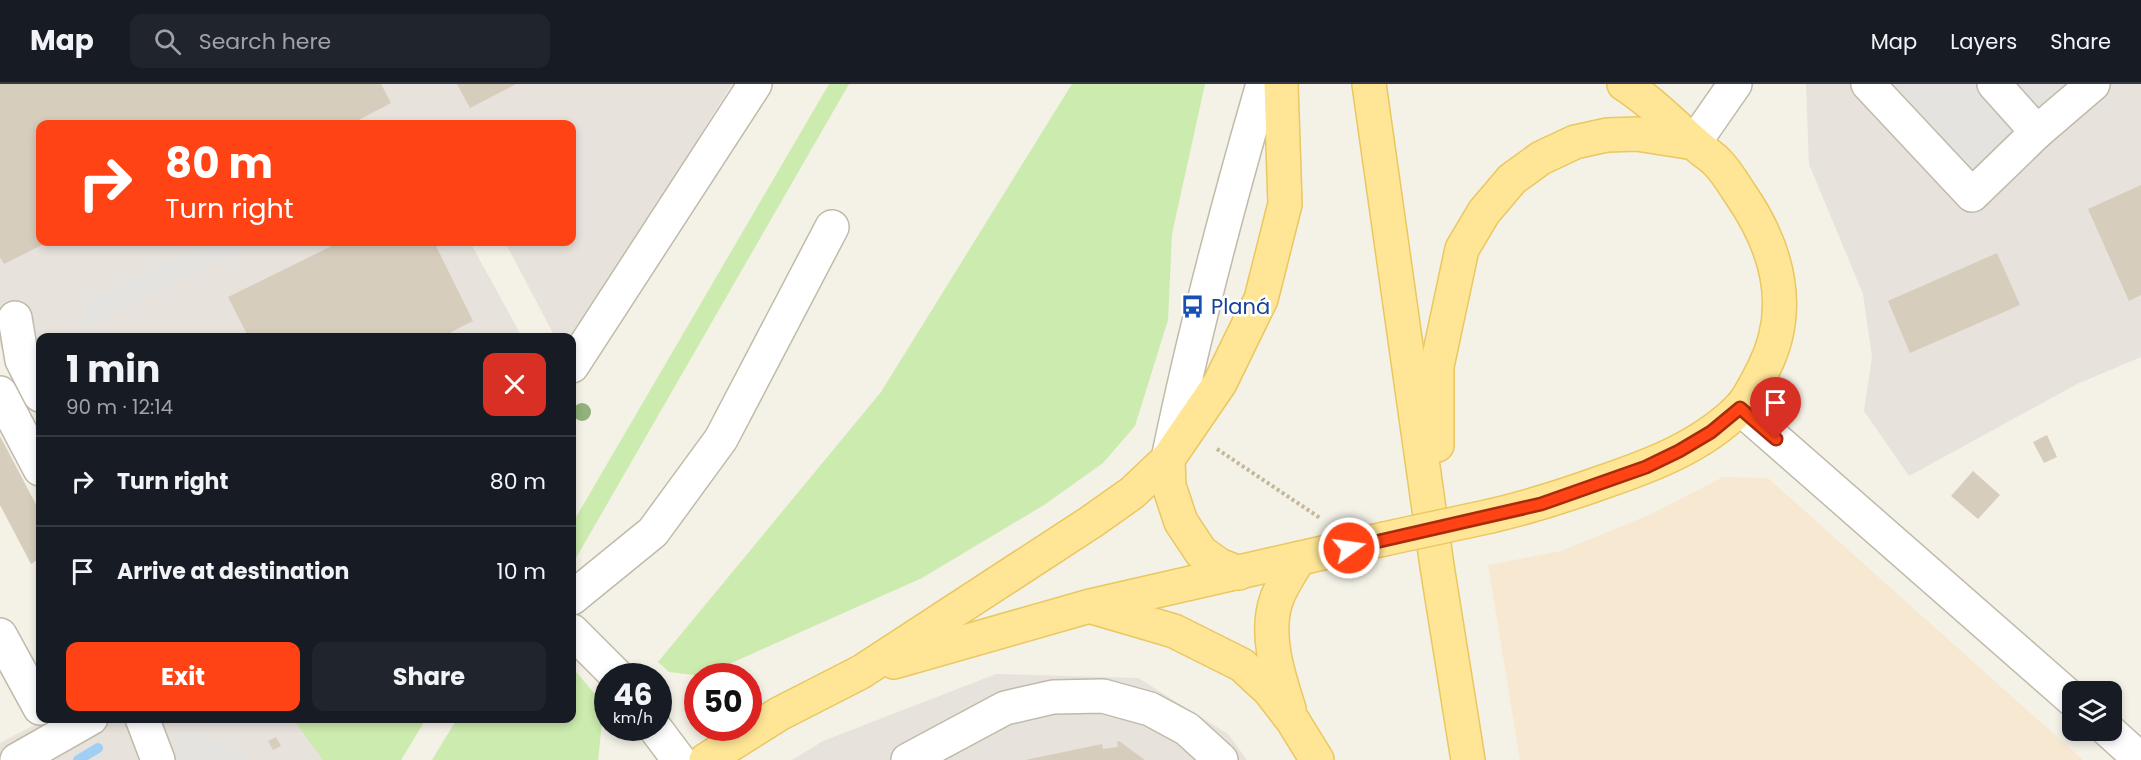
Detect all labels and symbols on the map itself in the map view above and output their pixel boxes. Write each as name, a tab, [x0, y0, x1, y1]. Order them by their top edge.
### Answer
place label: Planá	[1211, 292, 1270, 321]
bus stop icon: Planá	[1180, 293, 1206, 319]
pin	[1750, 377, 1801, 439]
position arrow	[1317, 516, 1381, 580]
speed limit sign: 50	[684, 663, 762, 741]

